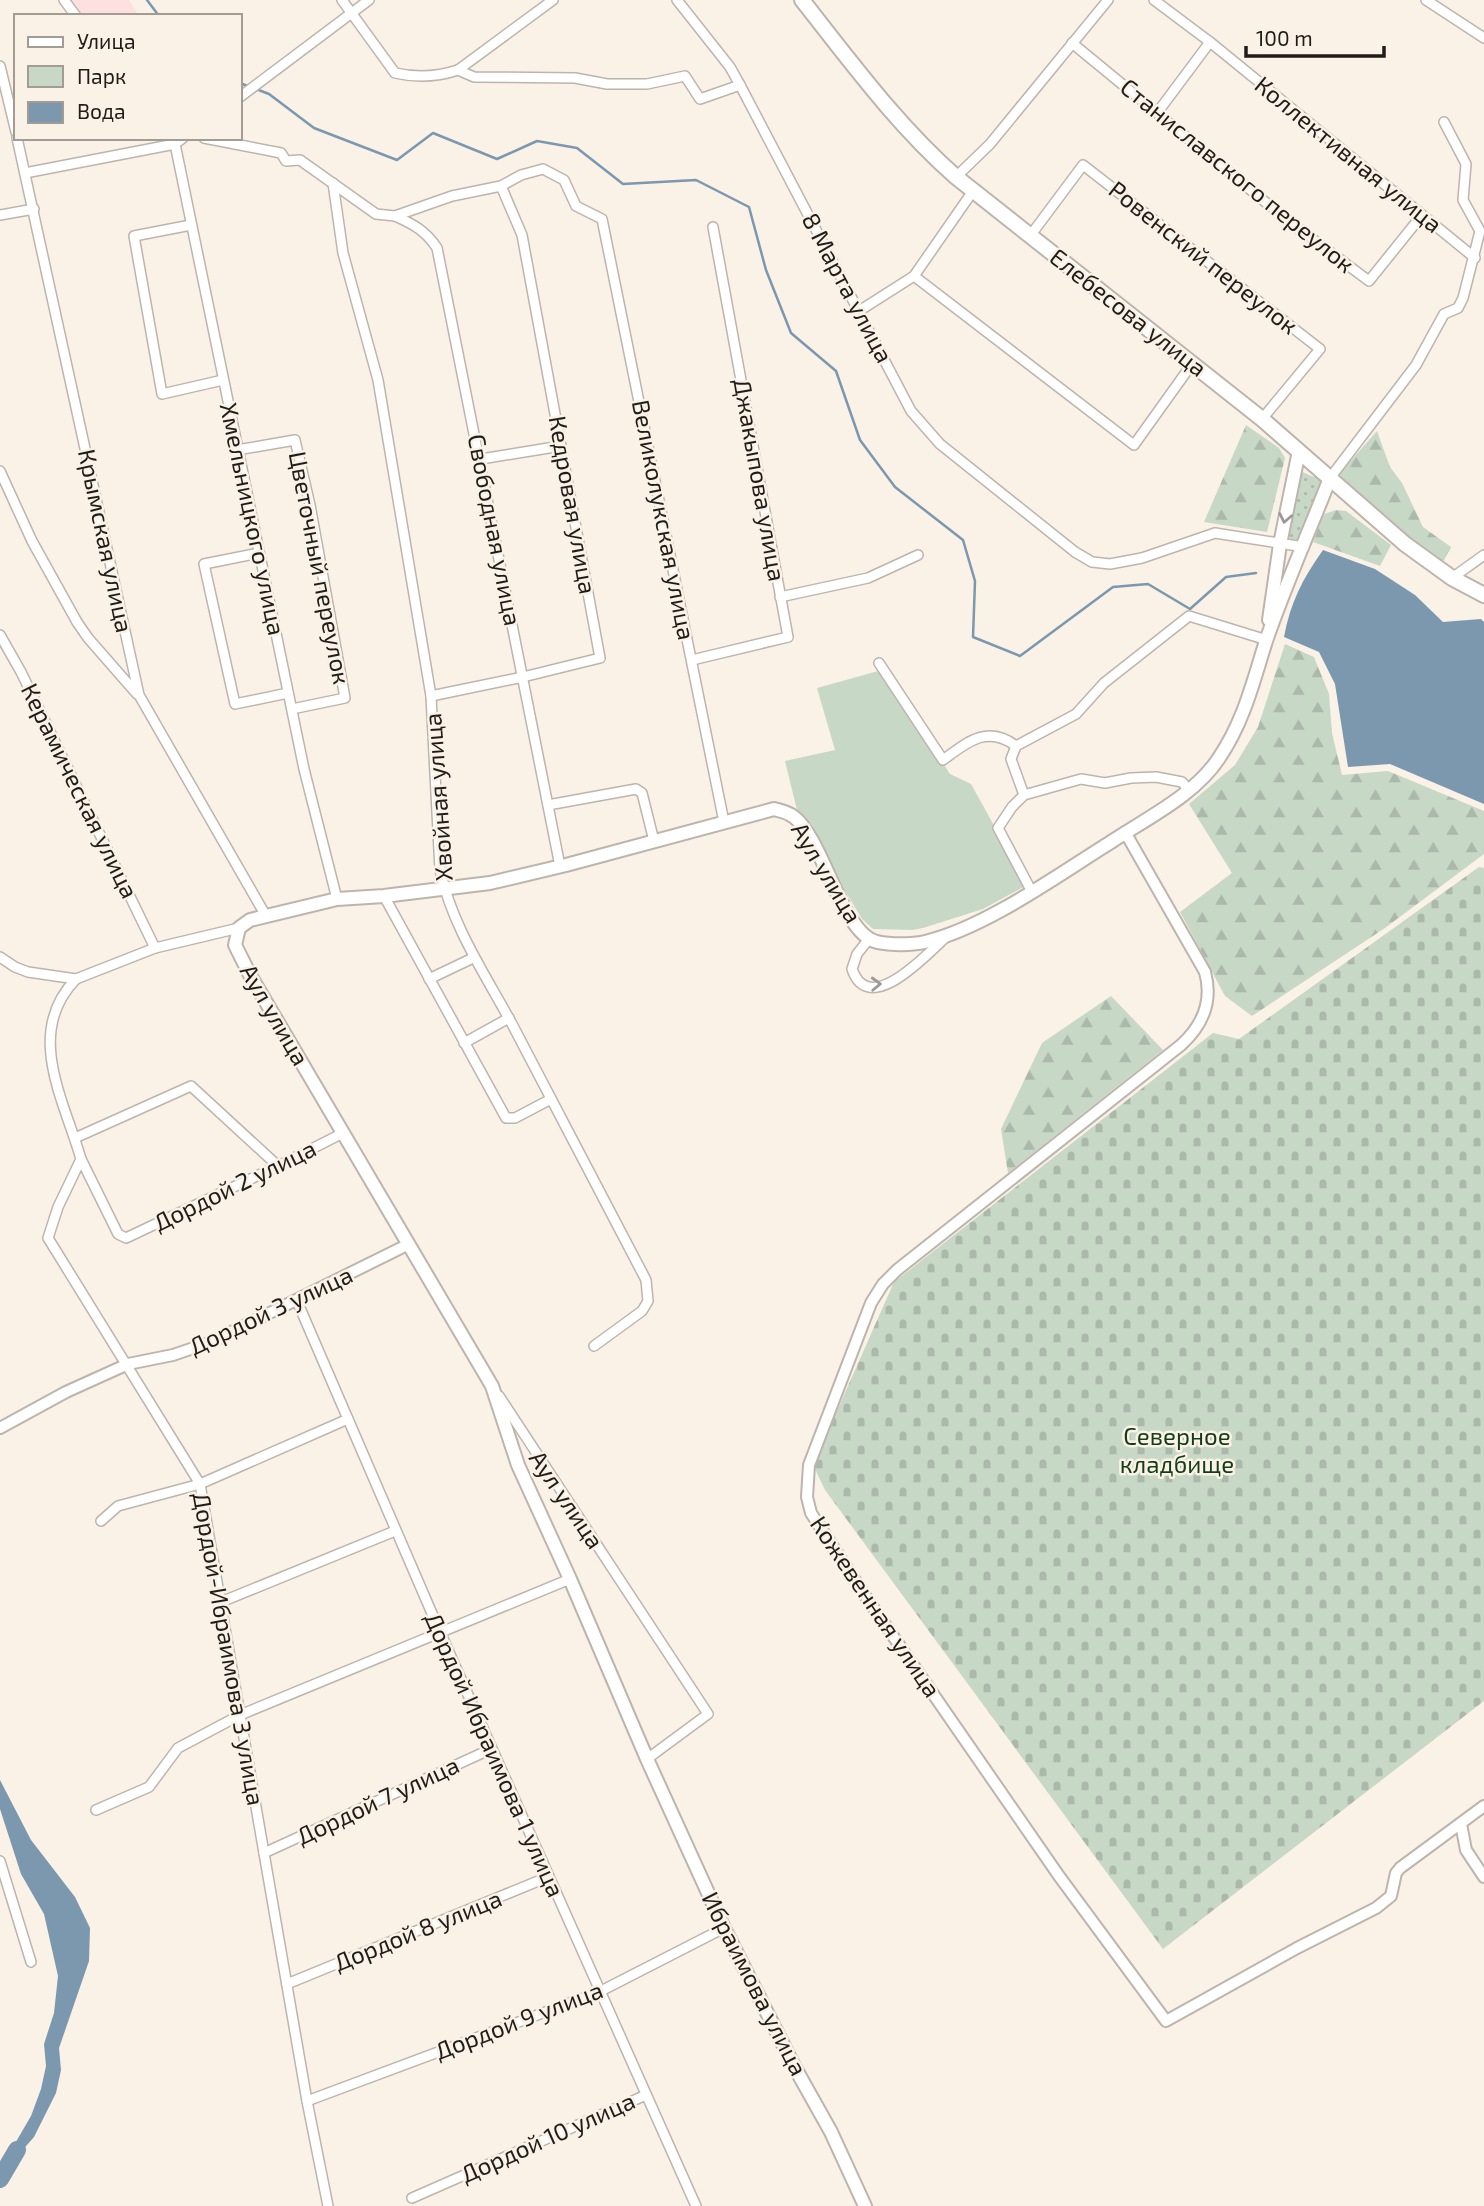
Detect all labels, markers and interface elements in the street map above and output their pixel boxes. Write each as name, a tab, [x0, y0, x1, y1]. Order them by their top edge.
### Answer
legend	[14, 14, 242, 140]
scale bar	[1246, 14, 1384, 58]
text: 100 m	[1256, 25, 1313, 50]
text: Улица	[77, 28, 136, 53]
text: Парк	[77, 63, 126, 88]
street label: Коллективная улица	[1249, 69, 1448, 239]
street label: Станиславского переулок	[1115, 72, 1361, 279]
text: Вода	[77, 98, 126, 123]
street label: Ровенский переулок	[1103, 174, 1304, 340]
street label: 8 Марта улица	[796, 207, 900, 368]
street label: Елебесова улица	[1044, 242, 1213, 383]
street label: Джакыпова улица	[727, 376, 793, 584]
street label: Великолукская улица	[626, 397, 702, 642]
street label: Хмельницкого улица	[214, 400, 292, 638]
street label: Кедровая улица	[543, 413, 603, 596]
street label: Свободная улица	[462, 431, 528, 628]
street label: Крымская улица	[72, 446, 140, 635]
street label: Цветочный переулок	[283, 449, 357, 687]
one-way arrow	[1279, 512, 1294, 524]
street label: Керамическая улица	[15, 678, 145, 903]
street label: Хвойная улица	[417, 712, 459, 882]
street label: Аул улица	[785, 817, 869, 928]
street label: Аул улица	[234, 958, 316, 1071]
one-way arrow	[872, 976, 882, 992]
street label: Дордой 2 улица	[148, 1133, 321, 1237]
street label: Дордой 3 улица	[184, 1259, 357, 1361]
park label: Северное кладбище	[1120, 1421, 1234, 1478]
street label: Аул улица	[523, 1445, 611, 1554]
street label: Дордой-Ибраимова 3 улица	[187, 1490, 271, 1808]
street label: Кожевенная улица	[804, 1510, 948, 1703]
street label: Дордой Ибраимова 1 улица	[418, 1608, 571, 1902]
street label: Дордой 7 улица	[291, 1749, 464, 1851]
street label: Дордой 8 улица	[329, 1883, 506, 1977]
street label: Ибраимова улица	[696, 1887, 814, 2080]
street label: Дордой 9 улица	[430, 1974, 607, 2066]
street label: Дордой 10 улица	[456, 2085, 640, 2189]

